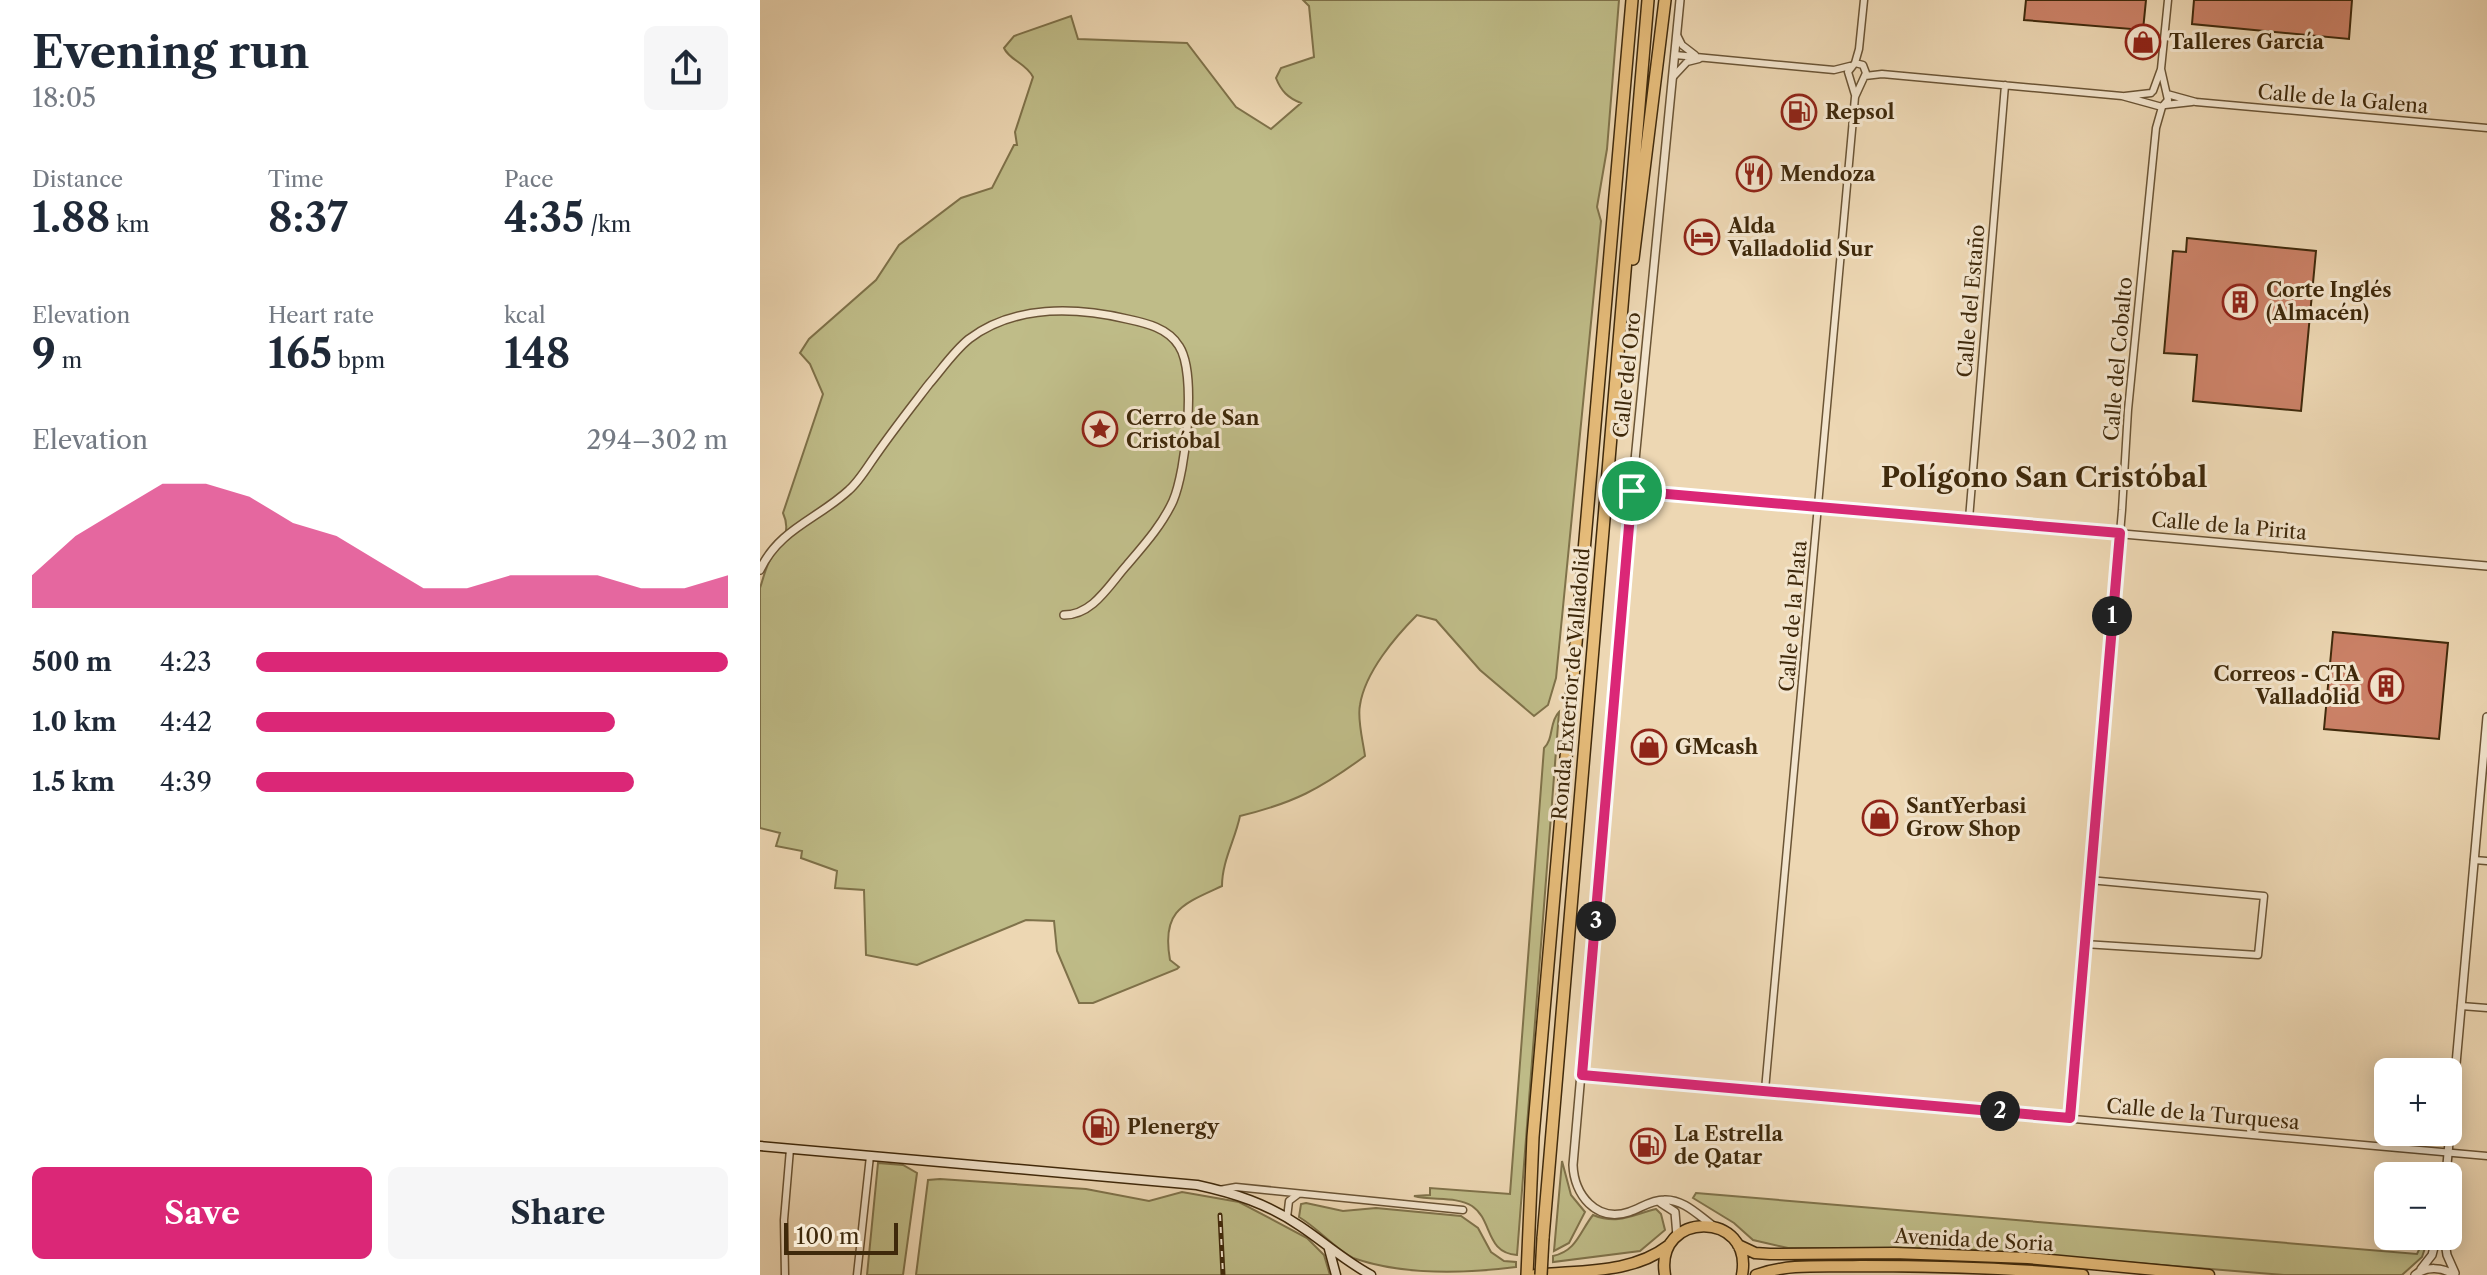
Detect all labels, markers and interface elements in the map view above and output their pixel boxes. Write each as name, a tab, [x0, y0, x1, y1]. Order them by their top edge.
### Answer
shop icon: Talleres García	[2124, 23, 2162, 61]
text: Evening run	[32, 25, 309, 79]
button: share	[644, 26, 728, 110]
place label: Talleres García	[2169, 30, 2324, 54]
street label: Calle de la Galena	[2257, 80, 2430, 118]
text: 18:05	[32, 82, 96, 114]
fuel station icon: Repsol	[1780, 93, 1818, 131]
place label: Repsol	[1825, 100, 1895, 124]
restaurant icon: Mendoza	[1735, 155, 1773, 193]
place label: Mendoza	[1780, 162, 1876, 186]
text: Distance	[32, 166, 123, 193]
text: Time	[268, 166, 324, 193]
text: Pace	[504, 166, 554, 193]
text: 1.88	[32, 193, 110, 242]
text: 8:37	[268, 193, 348, 242]
text: 4:35	[504, 193, 584, 242]
text: km	[110, 211, 149, 238]
text: /km	[584, 211, 631, 238]
place label: Alda Valladolid Sur	[1727, 214, 1873, 261]
hotel icon: Alda Valladolid Sur	[1683, 218, 1721, 256]
street label: Calle del Estaño	[1952, 223, 1990, 379]
street label: Calle del Cobalto	[2099, 276, 2137, 442]
place label: Corte Inglés (Almacén)	[2266, 278, 2392, 325]
building icon: Corte Inglés (Almacén)	[2221, 283, 2259, 321]
text: Elevation	[32, 302, 130, 329]
text: Heart rate	[268, 302, 374, 329]
text: kcal	[504, 302, 546, 329]
street label: Calle del Oro	[1608, 311, 1646, 439]
text: 9	[32, 329, 56, 378]
text: 165	[268, 329, 332, 378]
text: 148	[504, 329, 570, 378]
text: m	[56, 347, 82, 374]
text: bpm	[332, 347, 385, 374]
place label: Cerro de San Cristóbal	[1126, 406, 1260, 453]
place icon: Cerro de San Cristóbal	[1081, 410, 1119, 448]
text: Elevation	[32, 424, 148, 456]
text: 294–302 m	[587, 424, 728, 456]
pin	[1598, 457, 1666, 525]
district label: Polígono San Cristóbal	[1881, 460, 2207, 494]
icon: arrive	[1610, 469, 1654, 513]
street label: Calle de la Pirita	[2150, 507, 2308, 545]
street label: Calle de la Plata	[1774, 539, 1812, 693]
street label: Ronda Exterior de Valladolid	[1547, 547, 1595, 821]
pin: 1	[2092, 596, 2132, 636]
text: 1	[2107, 602, 2117, 629]
text: 500 m	[32, 646, 112, 678]
text: 4:23	[160, 646, 212, 678]
place label: Correos - CTA Valladolid	[2213, 662, 2361, 709]
building icon: Correos - CTA Valladolid	[2367, 667, 2405, 705]
text: 1.0 km	[32, 706, 117, 738]
text: 4:42	[160, 706, 212, 738]
shop icon: GMcash	[1630, 728, 1668, 766]
place label: GMcash	[1675, 735, 1759, 759]
text: 1.5 km	[32, 766, 115, 798]
text: 4:39	[160, 766, 212, 798]
place label: SantYerbasi Grow Shop	[1906, 794, 2026, 841]
shop icon: SantYerbasi Grow Shop	[1861, 799, 1899, 837]
pin: 3	[1576, 901, 1616, 941]
text: 3	[1590, 907, 1602, 934]
map controls	[2374, 1058, 2462, 1250]
button: +	[2374, 1058, 2462, 1146]
pin: 2	[1980, 1091, 2020, 1131]
street label: Calle de la Turquesa	[2105, 1094, 2301, 1134]
text: 2	[1994, 1097, 2007, 1124]
fuel station icon: Plenergy	[1082, 1108, 1120, 1146]
place label: Plenergy	[1127, 1115, 1220, 1139]
place label: La Estrella de Qatar	[1674, 1122, 1783, 1169]
fuel station icon: La Estrella de Qatar	[1629, 1127, 1667, 1165]
button: −	[2374, 1162, 2462, 1250]
button: Save	[32, 1167, 372, 1259]
button: Share	[388, 1167, 728, 1259]
scale bar	[784, 1219, 898, 1255]
text: 100 m	[796, 1223, 859, 1250]
street label: Avenida de Soria	[1893, 1224, 2055, 1256]

